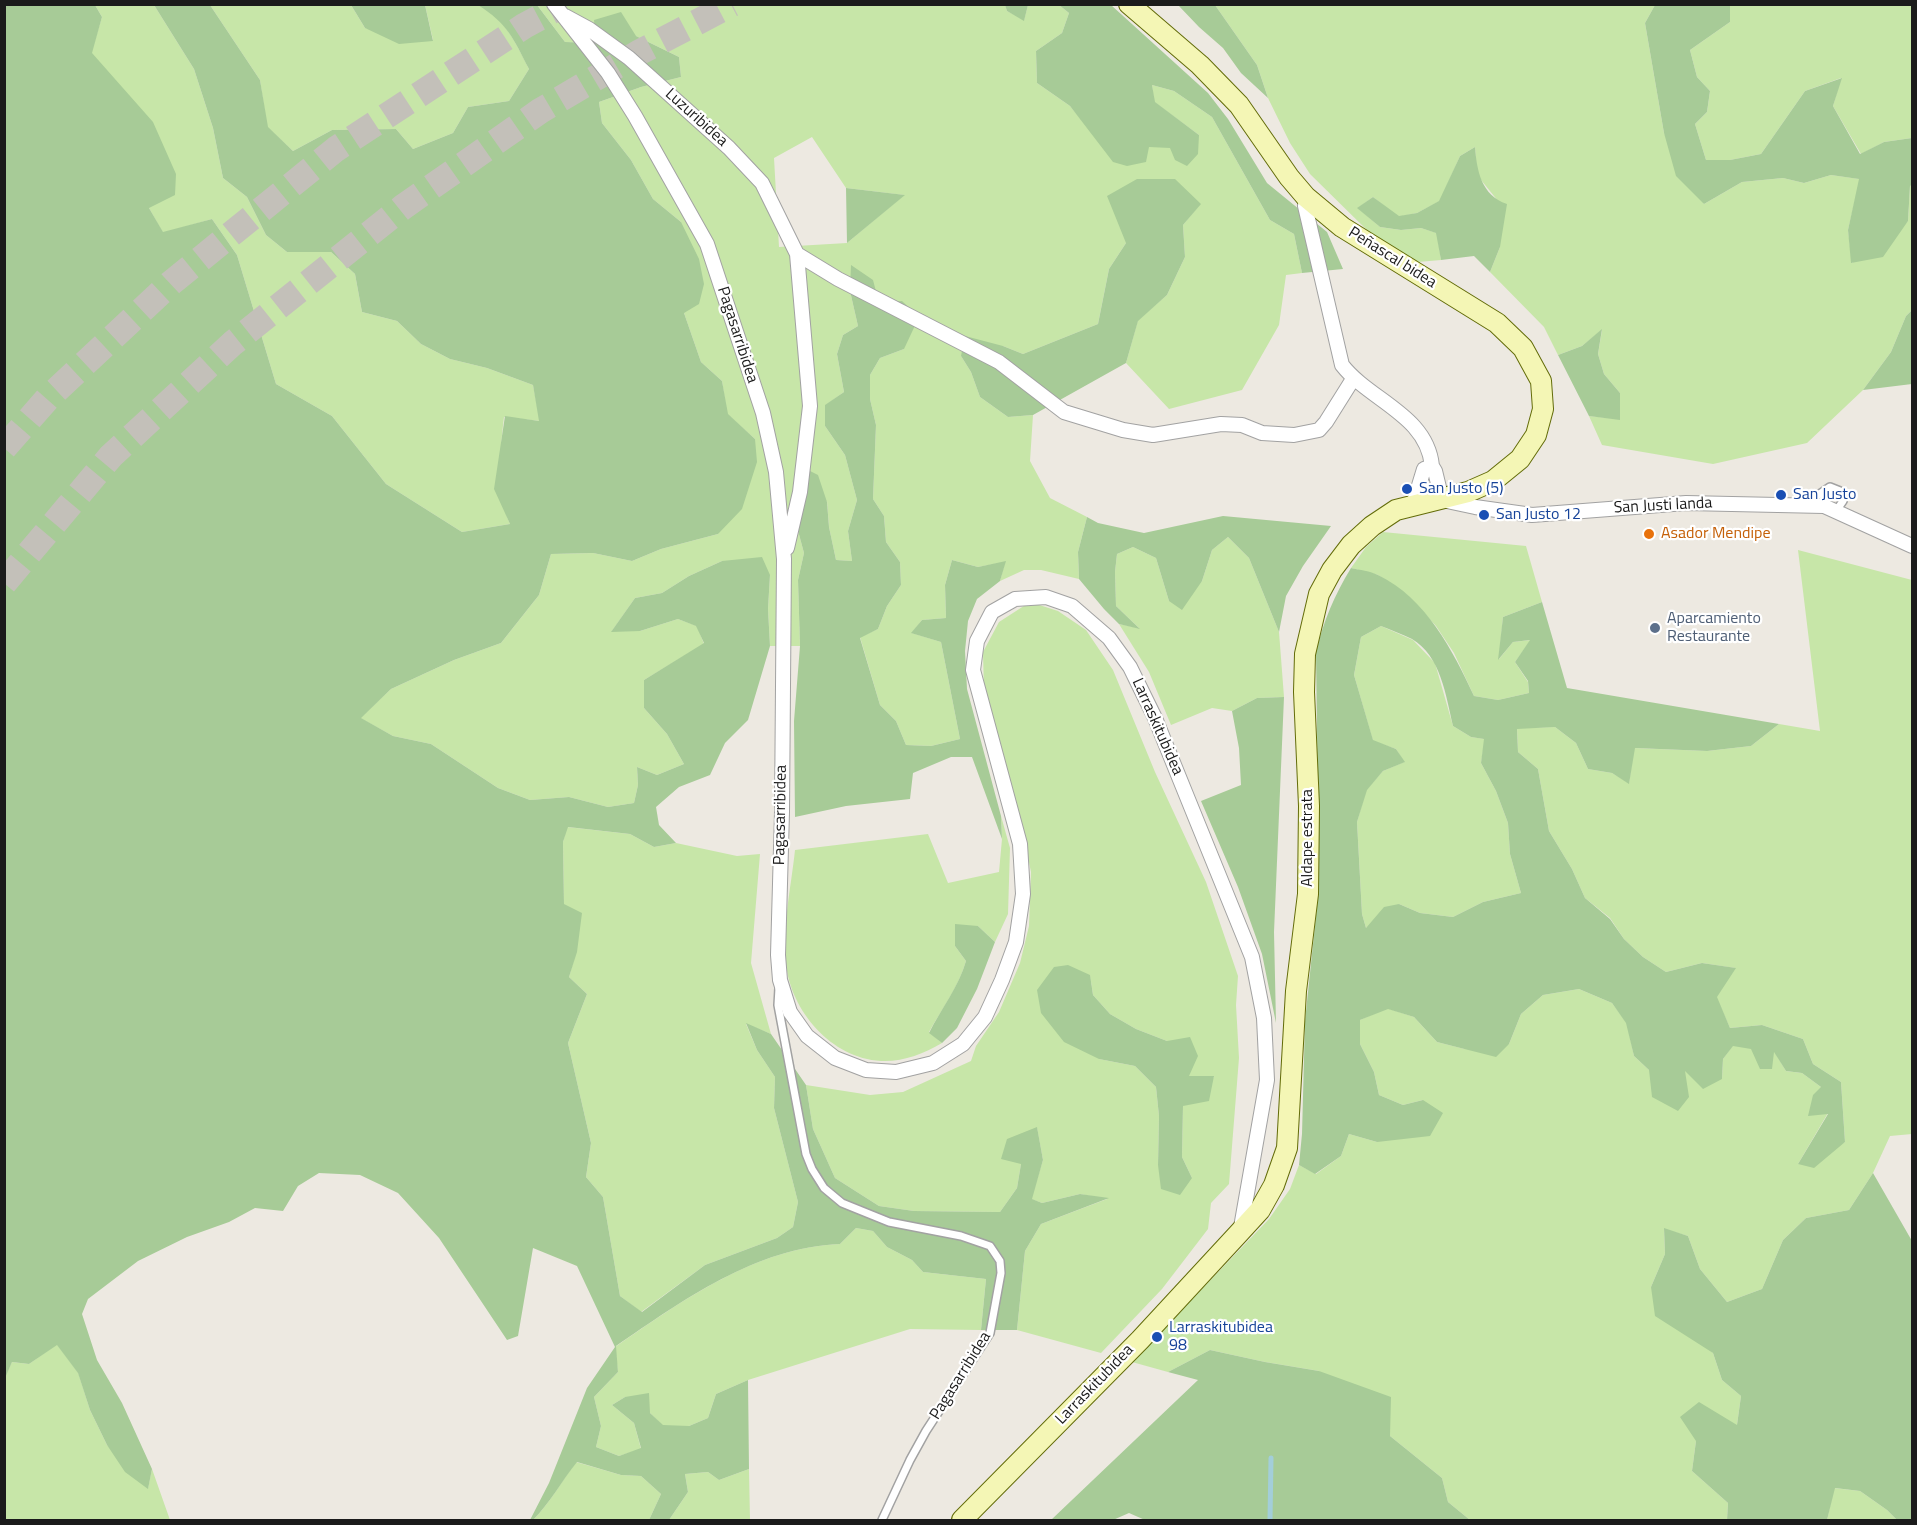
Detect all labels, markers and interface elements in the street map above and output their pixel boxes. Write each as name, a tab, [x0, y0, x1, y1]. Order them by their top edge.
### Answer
street label: Luzuribidea	[661, 85, 731, 151]
street label: Peñascal bidea	[1344, 223, 1440, 293]
street label: Pagasarribidea	[712, 284, 762, 386]
place label: San Justo (5)	[1419, 479, 1503, 499]
marker: San Justo (5)	[1400, 482, 1414, 496]
place label: San Justo	[1793, 485, 1856, 505]
marker: San Justo	[1774, 488, 1788, 502]
street label: San Justi landa	[1613, 494, 1713, 518]
place label: San Justo 12	[1496, 505, 1581, 525]
marker: San Justo 12	[1477, 508, 1491, 522]
place label: Asador Mendipe	[1661, 524, 1770, 544]
marker: Asador Mendipe	[1642, 527, 1656, 541]
place label: Aparcamiento Restaurante	[1667, 609, 1761, 647]
marker: Aparcamiento Restaurante	[1648, 621, 1662, 635]
street label: Larraskitubidea	[1127, 676, 1187, 778]
street label: Pagasarribidea	[771, 765, 791, 865]
street label: Aldape estrata	[1298, 789, 1318, 887]
place label: Larraskitubidea 98	[1169, 1318, 1273, 1356]
street label: Pagasarribidea	[926, 1328, 996, 1424]
marker: Larraskitubidea 98	[1150, 1330, 1164, 1344]
street label: Larraskitubidea	[1052, 1341, 1138, 1429]

